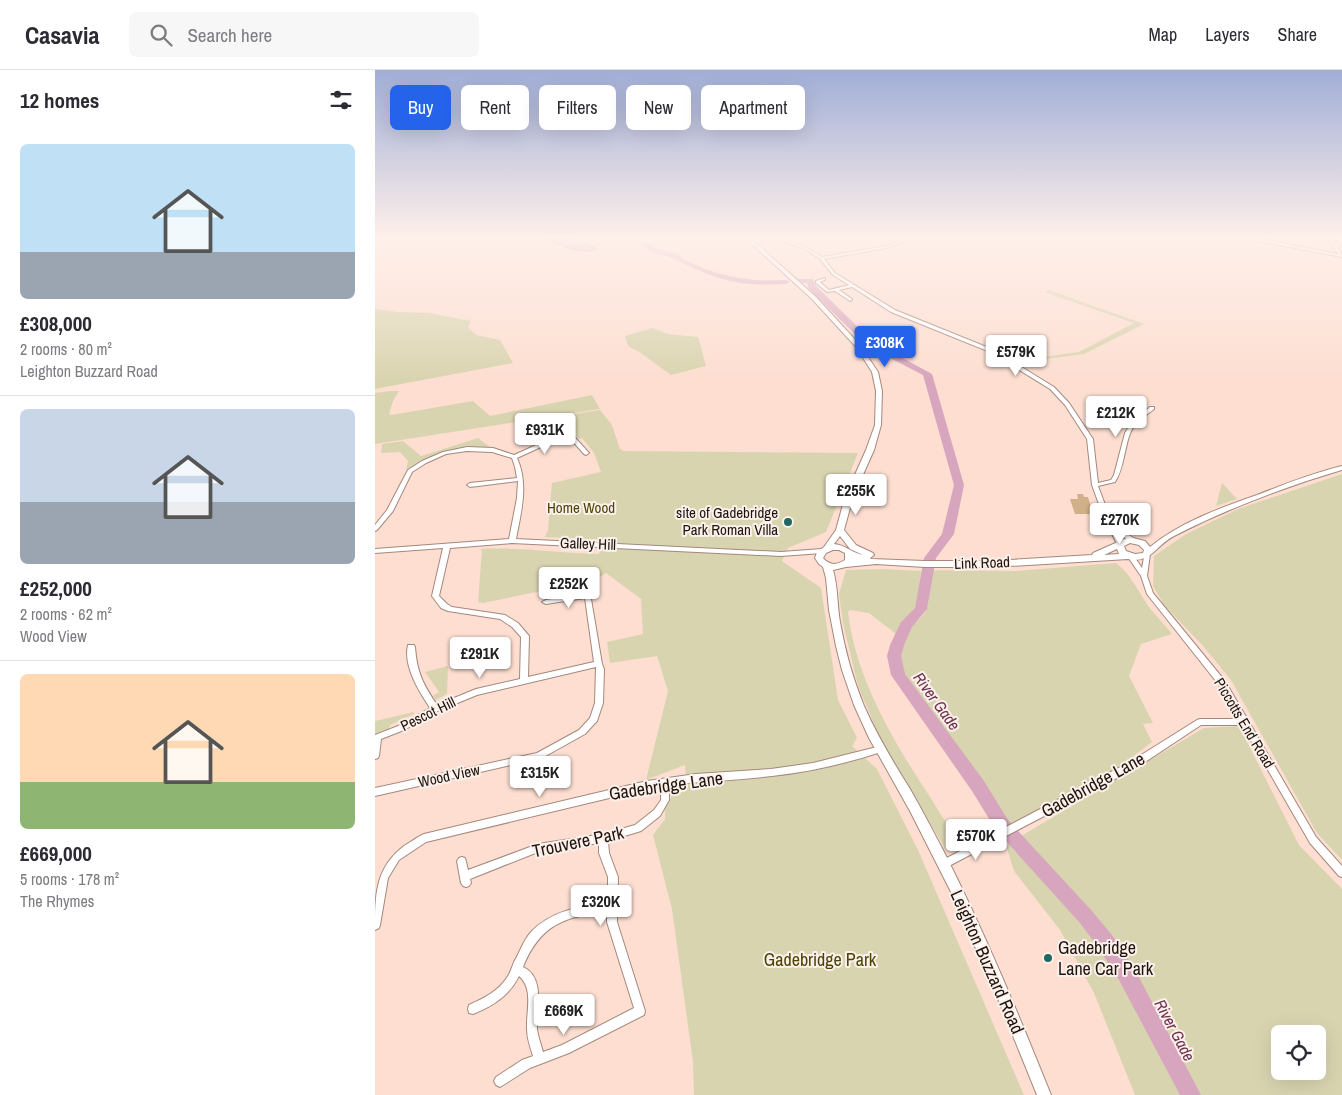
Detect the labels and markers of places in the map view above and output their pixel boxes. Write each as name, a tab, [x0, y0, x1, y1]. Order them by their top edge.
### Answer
pin: £308K	[850, 326, 920, 368]
pin: £579K	[981, 334, 1051, 377]
pin: £212K	[1081, 396, 1151, 438]
pin: £931K	[510, 412, 580, 455]
pin: £255K	[821, 474, 891, 516]
place label: site of Gadebridge Park Roman Villa	[676, 502, 778, 540]
pin: £270K	[1085, 502, 1155, 545]
marker: site of Gadebridge Park Roman Villa	[782, 516, 794, 528]
pin: £252K	[534, 566, 604, 609]
pin: £291K	[445, 636, 515, 679]
pin: £315K	[505, 756, 575, 798]
pin: £570K	[941, 818, 1011, 861]
pin: £320K	[566, 884, 636, 927]
place label: Gadebridge Lane Car Park	[1058, 935, 1154, 981]
marker: Gadebridge Lane Car Park	[1042, 952, 1054, 964]
pin: £669K	[529, 994, 599, 1036]

